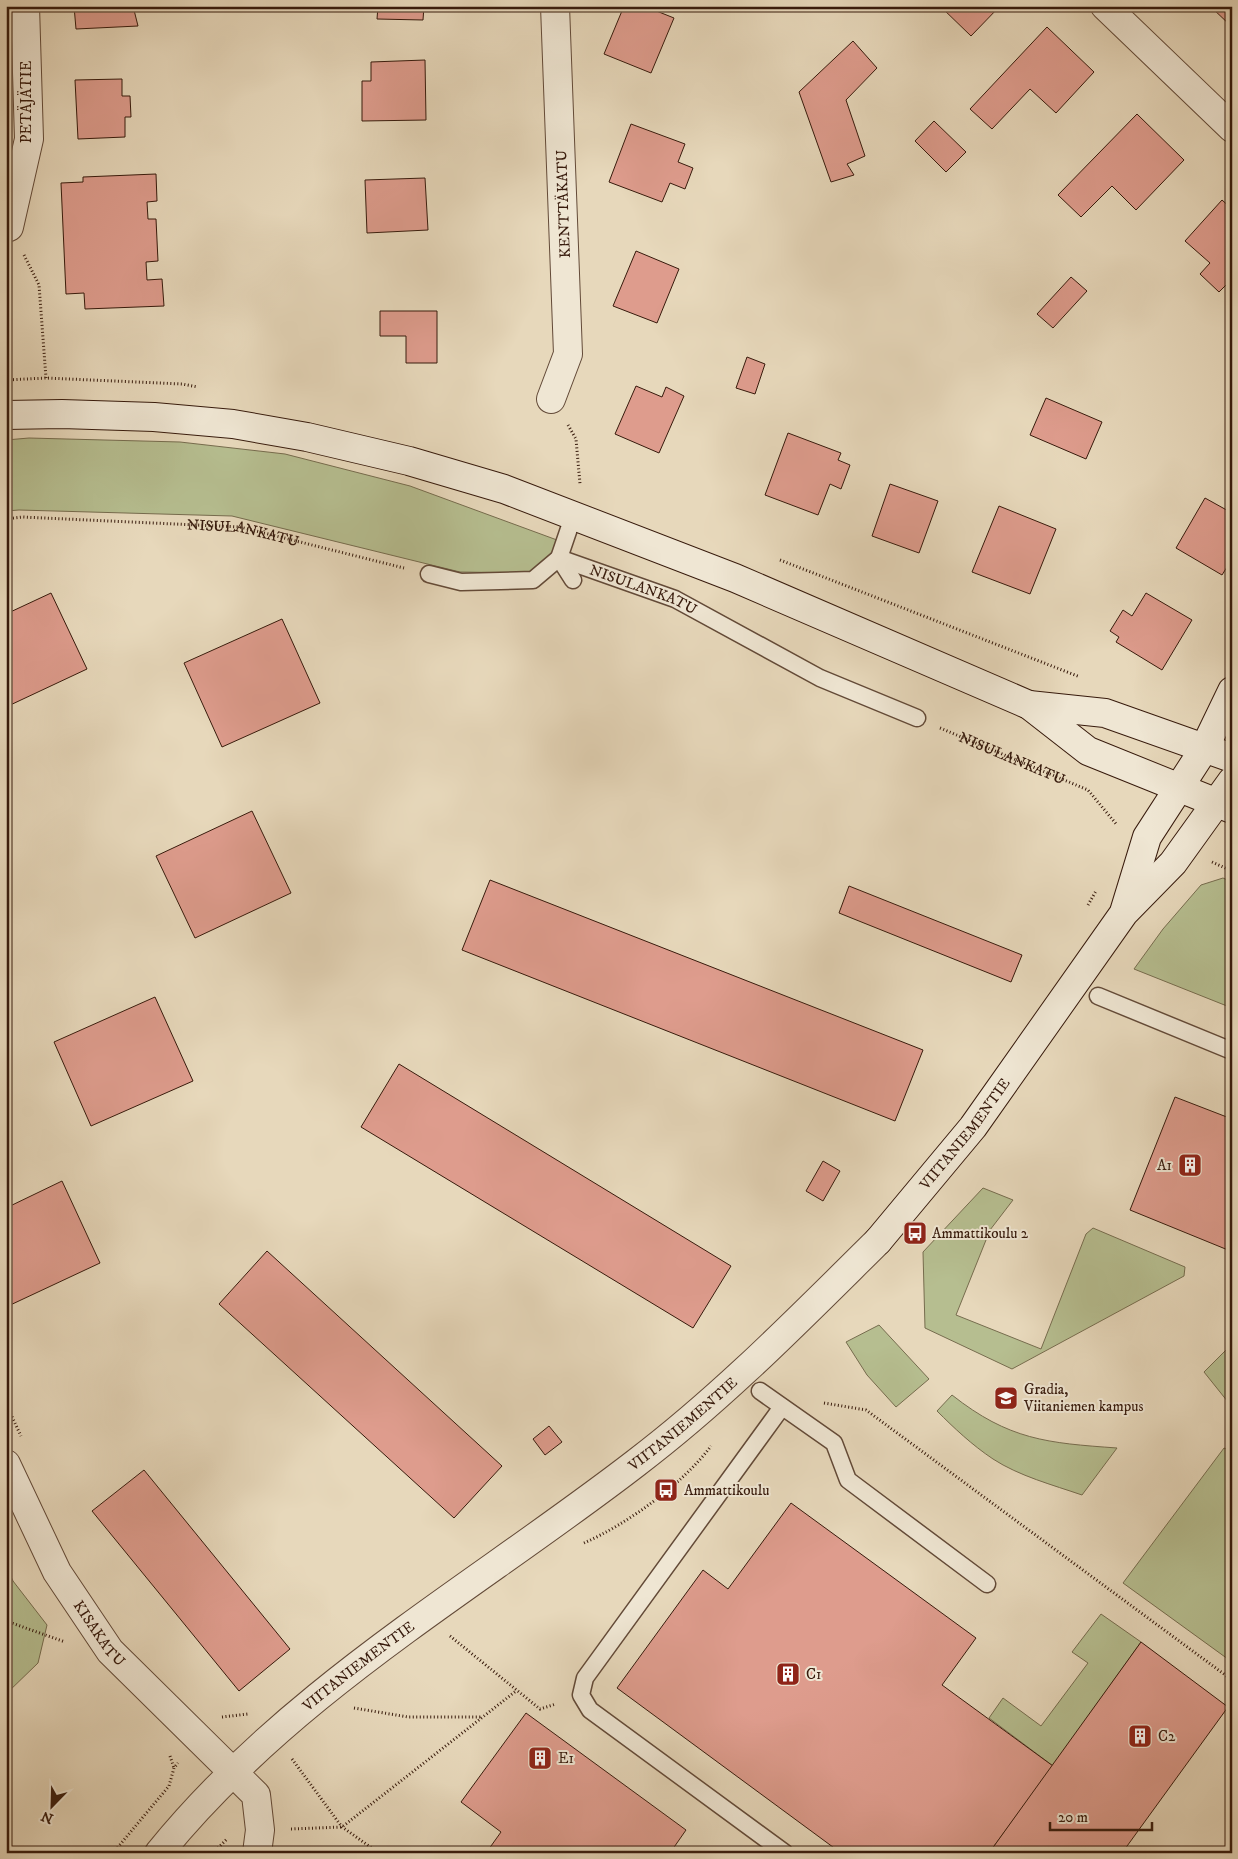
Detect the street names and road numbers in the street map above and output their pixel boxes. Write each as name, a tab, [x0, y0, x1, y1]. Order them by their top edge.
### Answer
street label: PETÄJÄTIE	[17, 60, 36, 143]
street label: KENTTÄKATU	[552, 149, 575, 258]
street label: NISULANKATU	[186, 516, 301, 551]
street label: NISULANKATU	[587, 561, 700, 619]
street label: NISULANKATU	[956, 728, 1068, 789]
street label: VIITANIEMENTIE	[915, 1074, 1015, 1195]
street label: VIITANIEMENTIE	[624, 1373, 742, 1476]
street label: KISAKATU	[69, 1597, 129, 1671]
street label: VIITANIEMENTIE	[298, 1617, 419, 1716]

